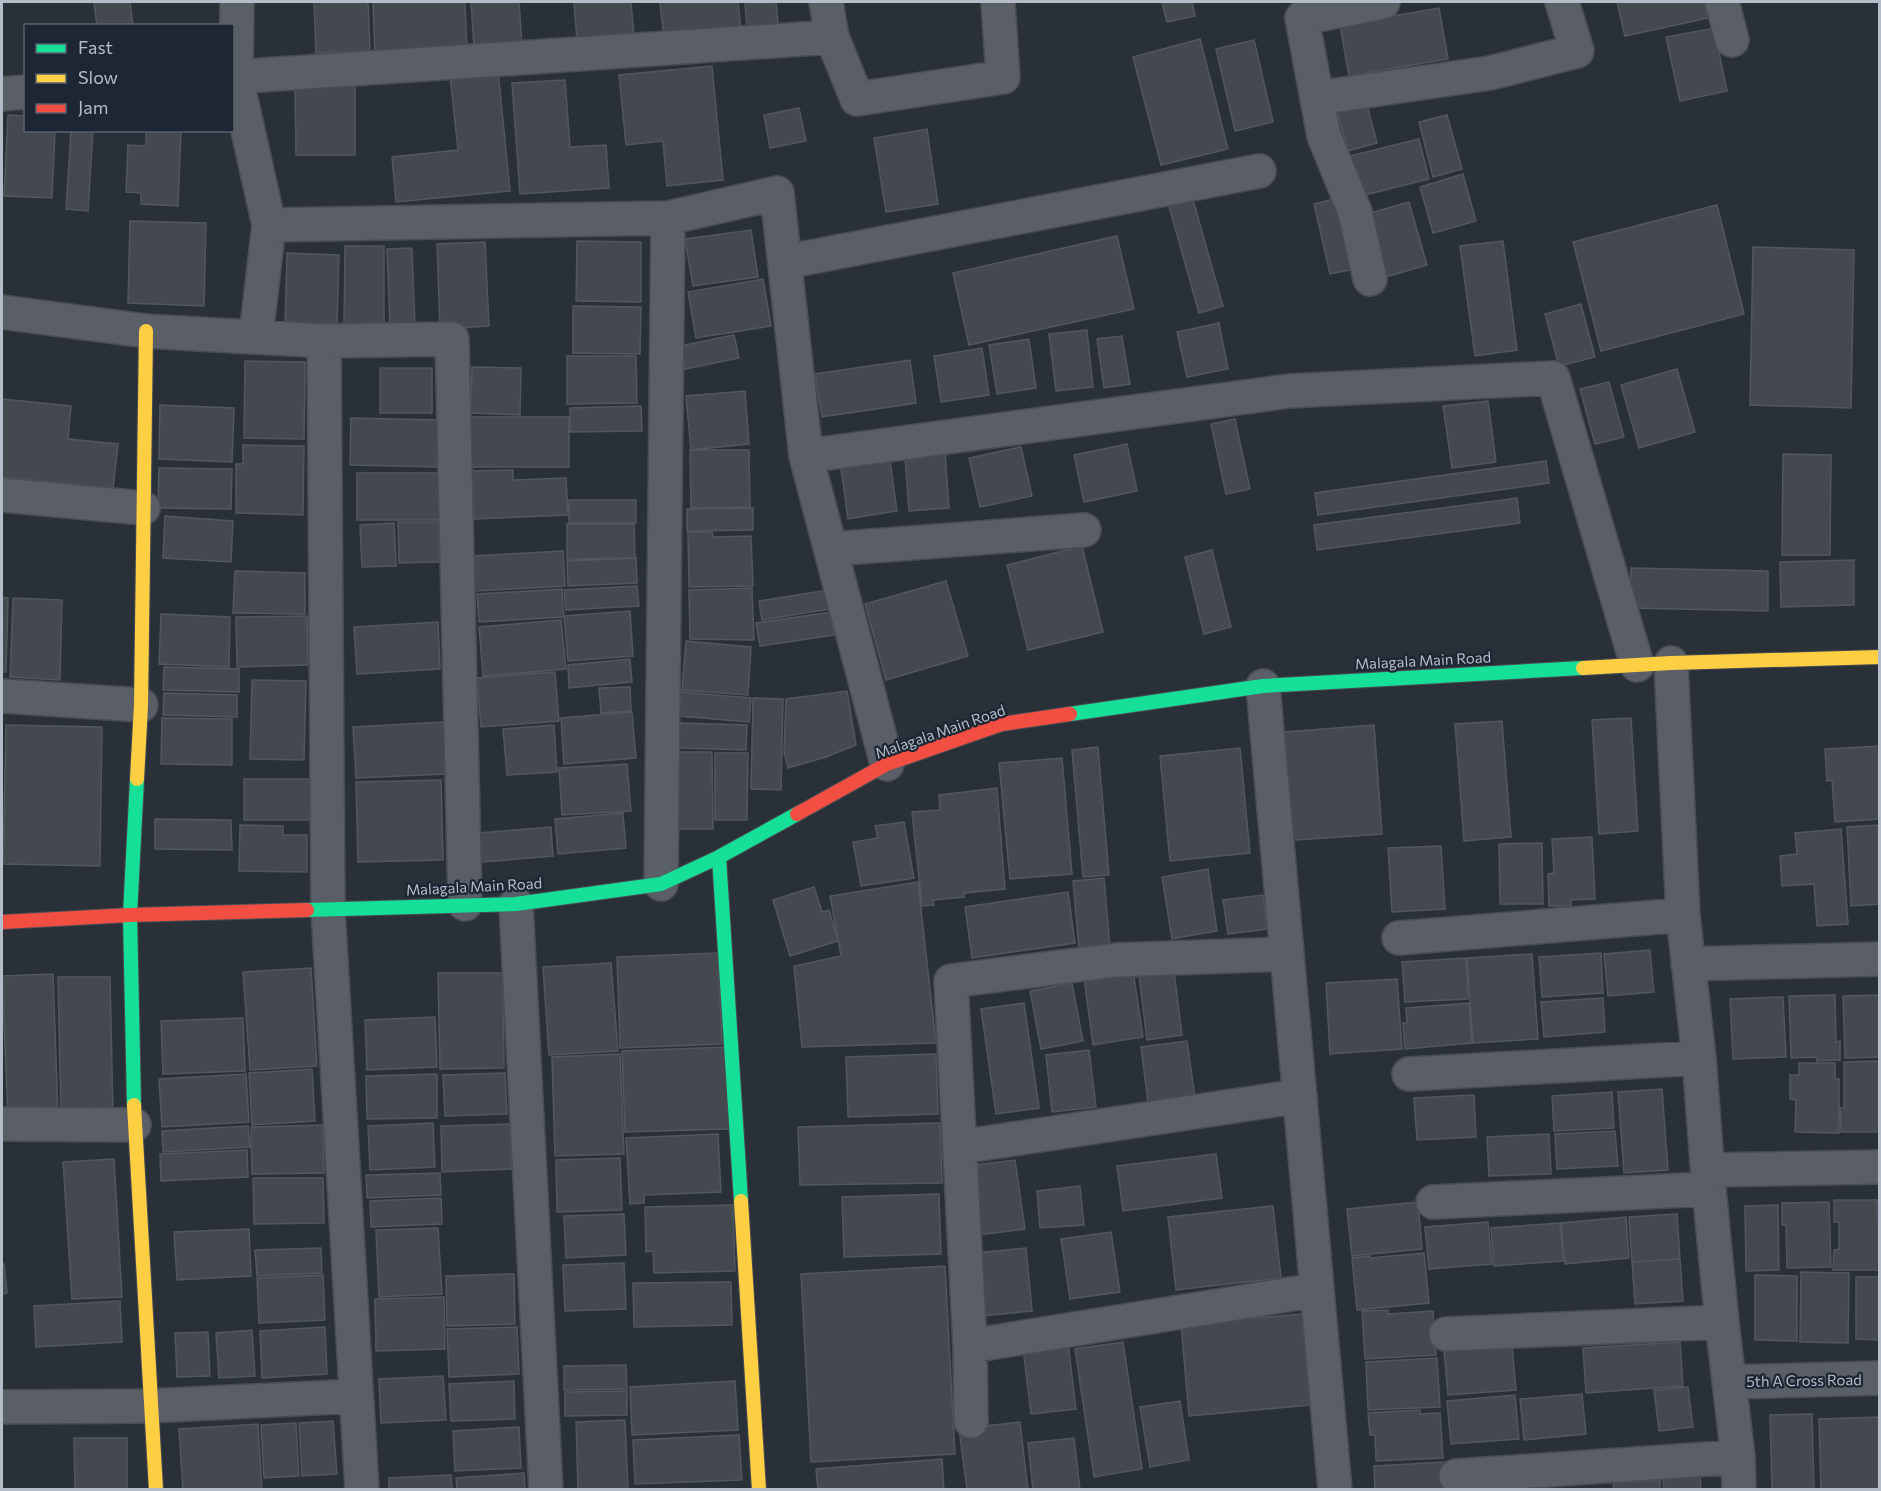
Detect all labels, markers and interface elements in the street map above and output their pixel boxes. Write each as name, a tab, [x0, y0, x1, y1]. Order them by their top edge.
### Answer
legend	[24, 24, 234, 132]
text: Fast	[78, 36, 113, 58]
text: Slow	[78, 66, 118, 88]
text: Jam	[78, 96, 108, 118]
street label: Malagala Main Road	[1354, 647, 1492, 673]
street label: Malagala Main Road	[873, 700, 1007, 762]
street label: Malagala Main Road	[405, 873, 543, 899]
street label: 5th A Cross Road	[1746, 1370, 1862, 1390]

